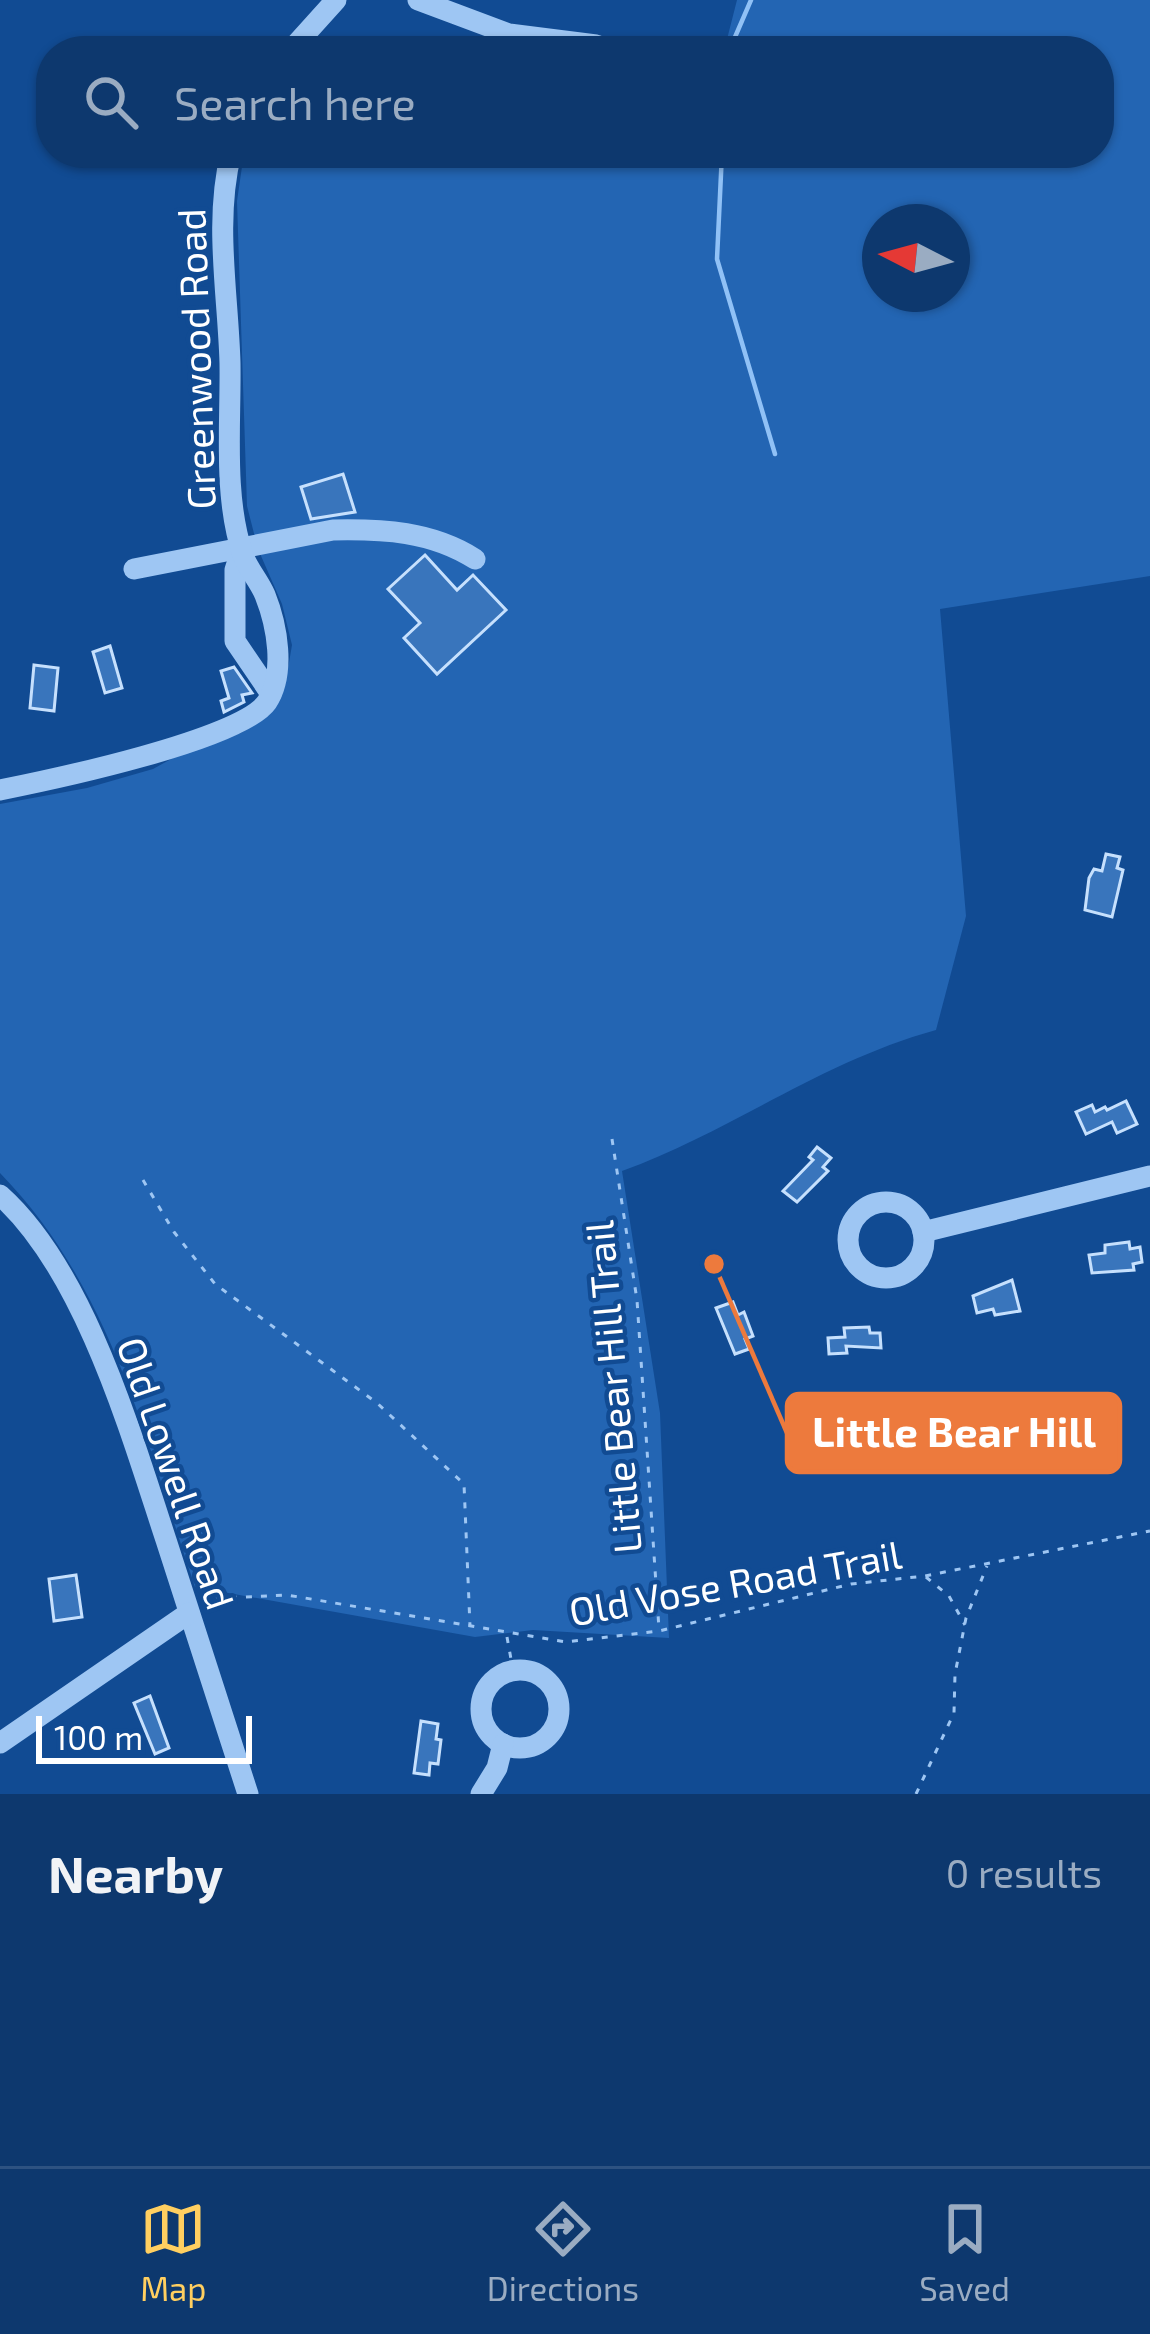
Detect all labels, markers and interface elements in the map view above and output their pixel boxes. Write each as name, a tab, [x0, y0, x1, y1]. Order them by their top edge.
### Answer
search box	[36, 36, 1114, 168]
icon: search	[78, 69, 144, 135]
text: Search here	[174, 75, 416, 129]
north arrow	[862, 204, 970, 312]
street label: Greenwood Road	[166, 208, 224, 510]
street label: Little Bear Hill Trail	[574, 1218, 650, 1555]
street label: Old Lowell Road	[108, 1331, 246, 1615]
callout: Little Bear Hill	[787, 1394, 1120, 1472]
text: Little Bear Hill	[812, 1405, 1096, 1455]
street label: Old Vose Road Trail	[565, 1530, 905, 1634]
scale bar	[36, 1710, 252, 1763]
text: 100 m	[54, 1717, 143, 1757]
text: Nearby	[48, 1842, 223, 1903]
text: 0 results	[946, 1849, 1102, 1896]
tab: Map	[140, 2196, 206, 2308]
tab: Directions	[487, 2196, 639, 2308]
tab: Saved	[919, 2196, 1010, 2308]

